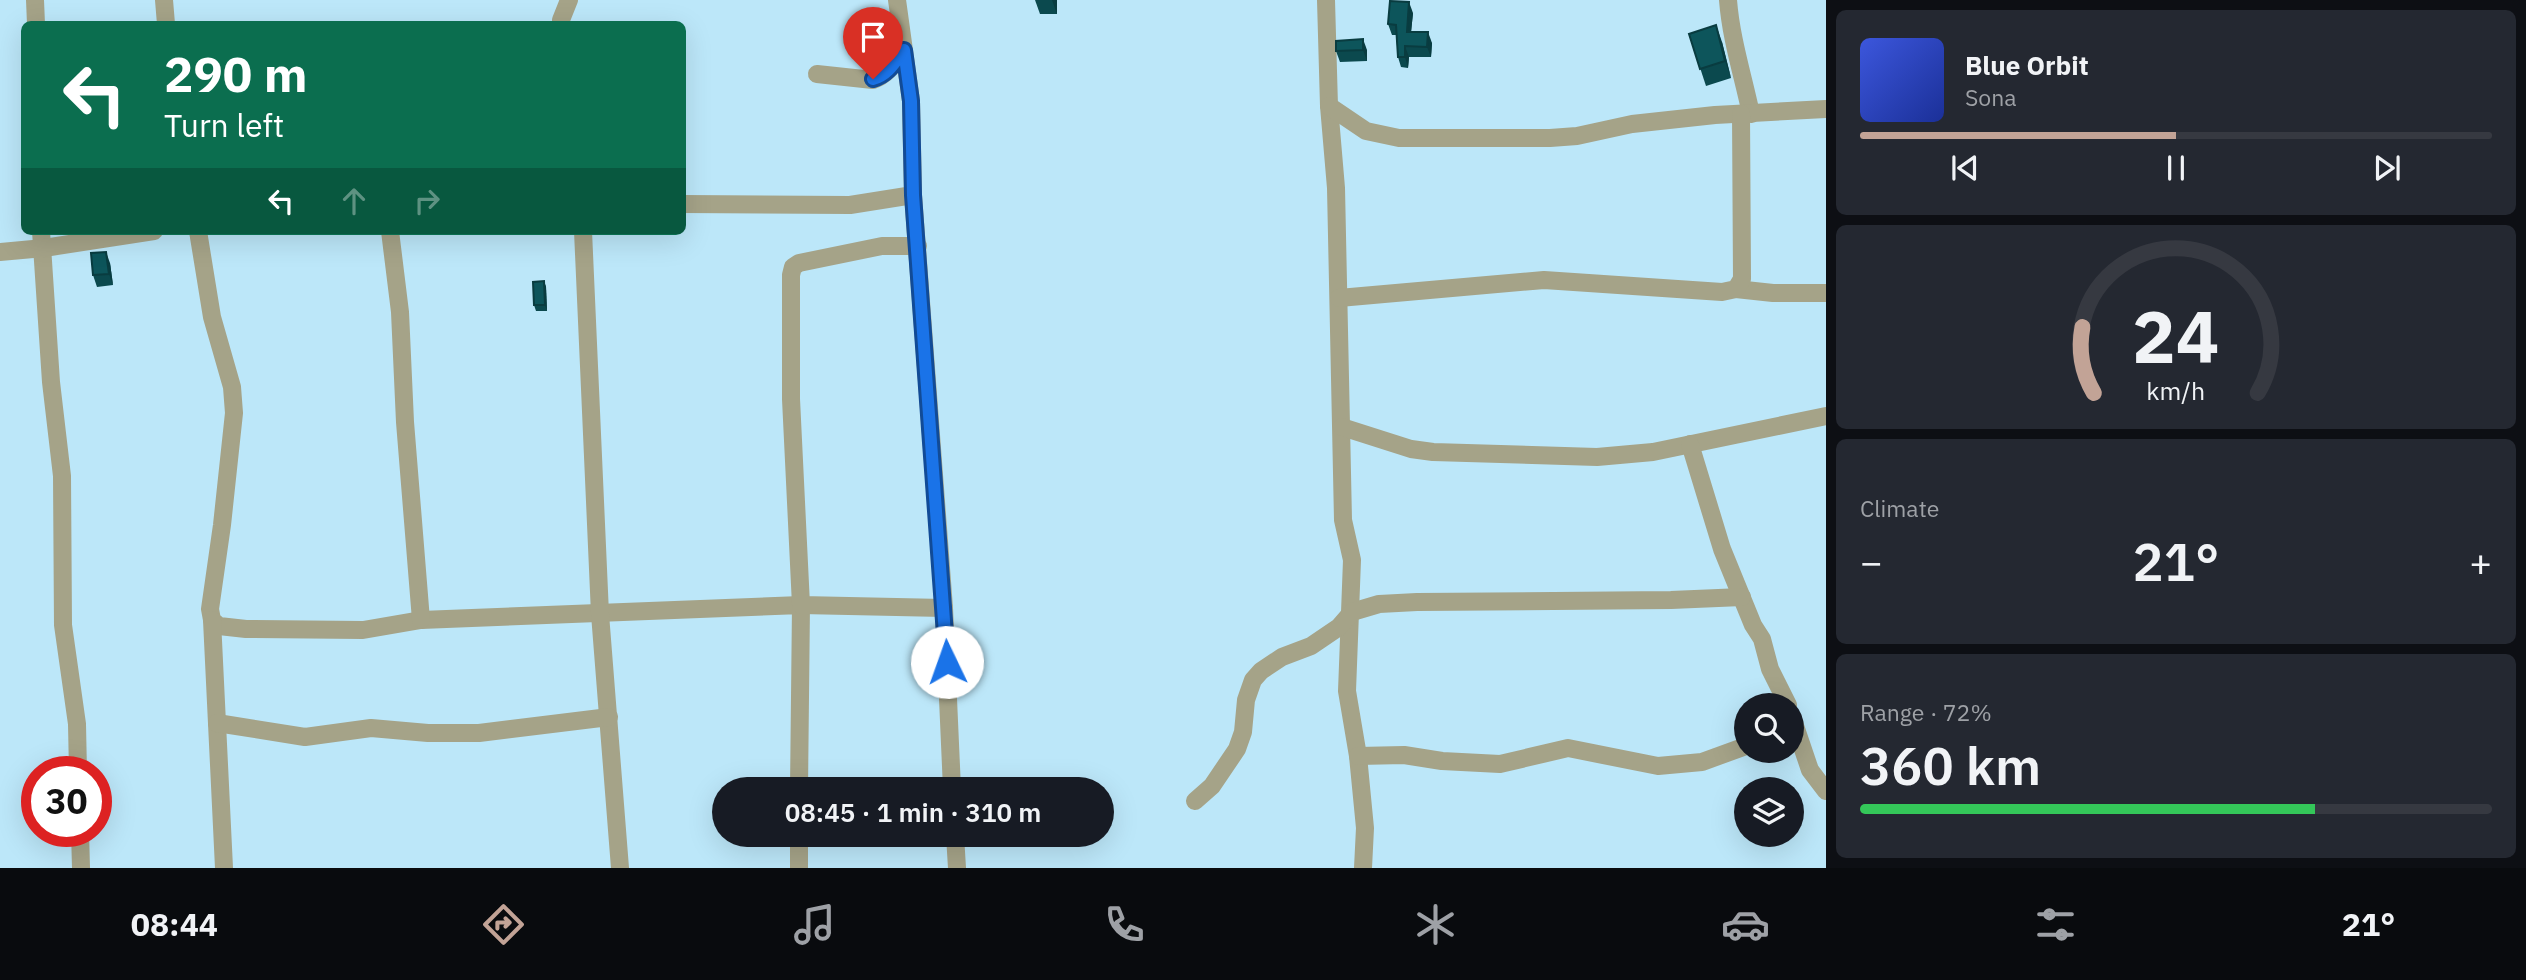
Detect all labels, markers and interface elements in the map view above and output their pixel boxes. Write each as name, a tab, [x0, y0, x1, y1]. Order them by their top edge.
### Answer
pin	[843, 7, 903, 79]
icon: arrive	[854, 18, 892, 56]
text: 290 m	[164, 42, 308, 105]
text: Blue Orbit	[1965, 48, 2089, 82]
icon: left	[49, 49, 140, 140]
text: Sona	[1965, 82, 2017, 112]
text: Turn left	[164, 104, 284, 146]
icon: previous	[1946, 149, 1984, 187]
icon: pause	[2157, 149, 2195, 187]
icon: next	[2368, 149, 2406, 187]
icon: left	[262, 182, 300, 220]
icon: ahead	[335, 182, 373, 220]
icon: right	[408, 182, 446, 220]
text: 24	[2132, 288, 2220, 383]
text: km/h	[2147, 374, 2205, 407]
text: Climate	[1860, 493, 1939, 523]
text: 21°	[2133, 528, 2219, 595]
text: −	[1860, 537, 1883, 586]
text: +	[2469, 537, 2492, 586]
position arrow	[910, 625, 984, 699]
map controls	[1734, 693, 1804, 847]
button: search	[1734, 693, 1804, 763]
text: Range · 72%	[1860, 697, 1992, 727]
text: 360 km	[1860, 732, 2041, 799]
speed limit sign: 30	[21, 756, 112, 847]
button: layers	[1734, 777, 1804, 847]
text: 08:45 · 1 min · 310 m	[785, 795, 1041, 829]
icon: directions	[479, 900, 528, 949]
icon: music	[790, 900, 839, 949]
icon: phone	[1100, 900, 1149, 949]
icon: climate	[1411, 900, 1460, 949]
icon: car	[1721, 900, 1770, 949]
icon: filters	[2031, 900, 2080, 949]
text: 08:44	[131, 903, 218, 945]
text: 21°	[2342, 903, 2395, 945]

